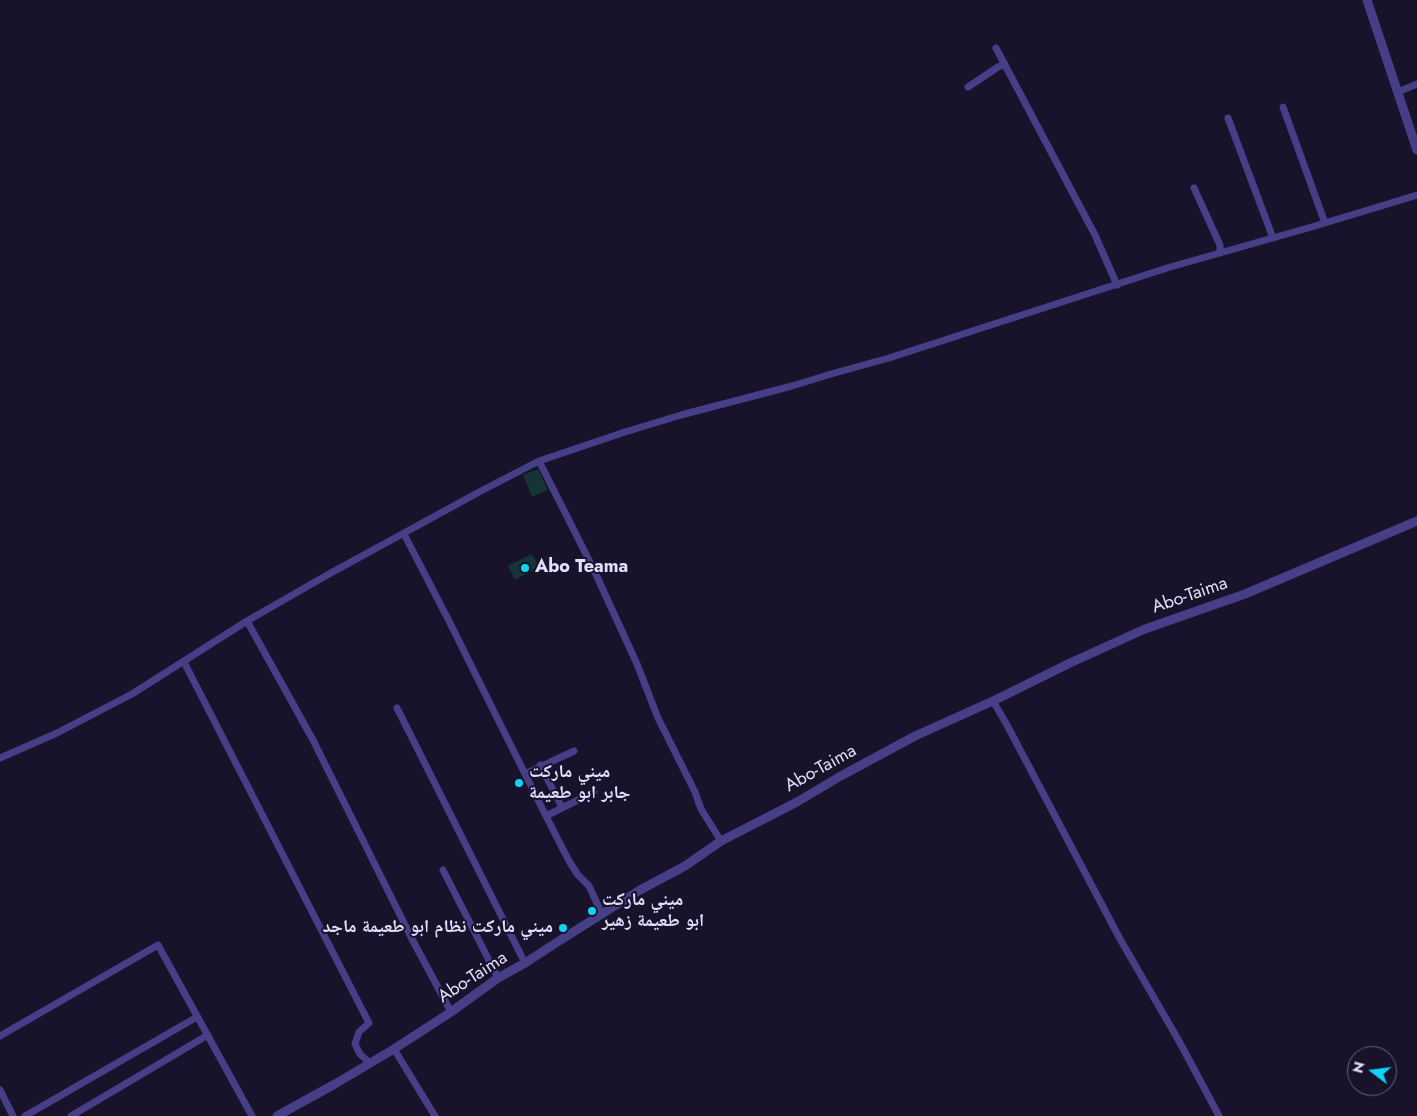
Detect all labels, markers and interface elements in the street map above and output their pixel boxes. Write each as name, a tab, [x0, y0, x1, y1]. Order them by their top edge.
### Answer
place label: Abo Teama	[535, 557, 628, 579]
marker: Abo Teama	[519, 562, 531, 574]
street label: Abo-Taima	[1149, 573, 1231, 619]
street label: Abo-Taima	[781, 741, 861, 797]
place label: ميني ماركت جابر ابو طعيمة	[529, 762, 630, 804]
marker: ميني ماركت جابر ابو طعيمة	[513, 777, 525, 789]
place label: ميني ماركت ابو طعيمة زهير	[602, 890, 704, 932]
marker: ميني ماركت ابو طعيمة زهير	[586, 905, 598, 917]
place label: ميني ماركت نظام ابو طعيمة ماجد	[322, 917, 553, 939]
marker: ميني ماركت نظام ابو طعيمة ماجد	[557, 922, 569, 934]
street label: Abo-Taima	[434, 948, 512, 1008]
north arrow	[1347, 1046, 1397, 1096]
text: N	[1347, 1059, 1370, 1075]

